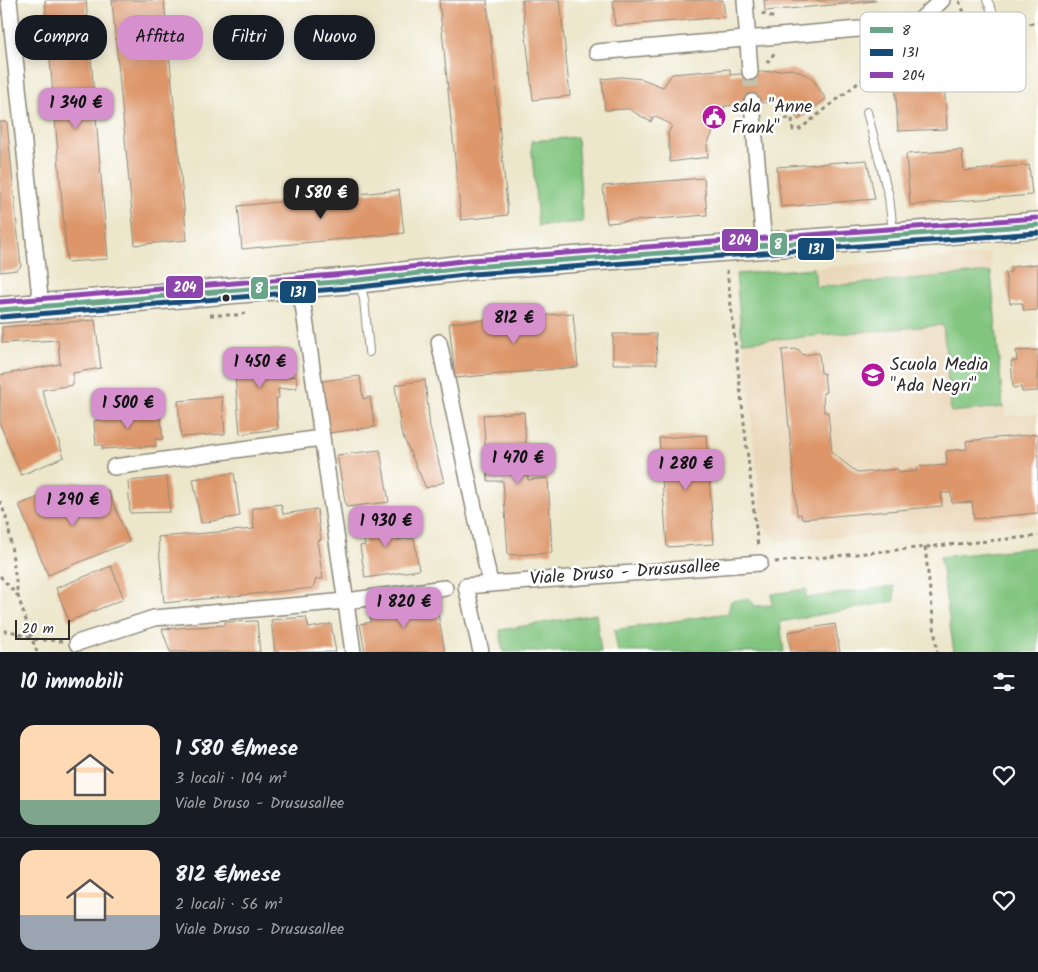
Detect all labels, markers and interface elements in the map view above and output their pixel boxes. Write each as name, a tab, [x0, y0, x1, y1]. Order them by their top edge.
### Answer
legend	[860, 12, 1026, 92]
chip: Compra	[15, 15, 107, 60]
chip: Affitta	[117, 15, 203, 60]
chip: Filtri	[213, 15, 284, 60]
chip: Nuovo	[294, 15, 375, 60]
text: 8	[902, 20, 911, 42]
text: 131	[902, 42, 919, 64]
text: 204	[902, 65, 925, 87]
pin: 1 340 €	[30, 88, 122, 130]
text: 1 340 €	[50, 91, 102, 116]
place label: sala "Anne Frank"	[732, 93, 812, 143]
public building icon: sala "Anne Frank"	[701, 104, 727, 130]
pin: 1 580 €	[275, 178, 367, 220]
text: 1 580 €	[294, 181, 348, 206]
line badge: 204	[721, 228, 759, 252]
text: 204	[729, 230, 752, 252]
line badge: 8	[769, 232, 788, 256]
text: 8	[774, 234, 783, 256]
line badge: 131	[797, 237, 835, 261]
text: 131	[808, 239, 825, 261]
line badge: 204	[165, 275, 204, 299]
line badge: 8	[250, 276, 269, 300]
text: 204	[174, 277, 197, 299]
text: 8	[255, 278, 264, 300]
line badge: 131	[279, 280, 317, 304]
text: 131	[290, 282, 307, 304]
unlabelled marker	[221, 293, 231, 303]
pin: 812 €	[479, 302, 549, 345]
text: 812 €	[494, 306, 534, 331]
pin: 1 450 €	[214, 346, 306, 389]
text: 1 450 €	[234, 350, 286, 375]
place label: Scuola Media "Ada Negri"	[890, 351, 988, 401]
school or university icon: Scuola Media "Ada Negri"	[860, 362, 886, 388]
pin: 1 500 €	[82, 388, 174, 430]
text: 1 500 €	[102, 391, 154, 416]
pin: 1 470 €	[472, 442, 564, 485]
text: 1 470 €	[492, 446, 544, 471]
pin: 1 280 €	[640, 448, 732, 491]
text: 1 280 €	[659, 452, 713, 477]
pin: 1 290 €	[27, 484, 119, 527]
text: 1 290 €	[47, 488, 99, 513]
pin: 1 930 €	[340, 506, 432, 548]
text: 1 930 €	[360, 509, 412, 534]
street label: Viale Druso - Drususallee	[529, 552, 721, 594]
pin: 1 820 €	[358, 586, 450, 629]
text: 1 820 €	[377, 590, 431, 615]
scale bar	[15, 617, 70, 640]
text: 20 m	[22, 618, 54, 640]
text: 10 immobili	[20, 666, 123, 699]
icon: filters	[990, 668, 1018, 696]
text: 1 580 €/mese	[175, 733, 298, 766]
icon: home	[60, 745, 120, 805]
icon: heart	[990, 761, 1018, 789]
text: 3 locali · 104 m²	[175, 766, 287, 791]
text: Viale Druso - Drususallee	[175, 791, 344, 816]
text: 812 €/mese	[175, 859, 281, 892]
icon: home	[60, 870, 120, 930]
icon: heart	[990, 886, 1018, 914]
text: 2 locali · 56 m²	[175, 892, 282, 917]
text: Viale Druso - Drususallee	[175, 917, 344, 942]

